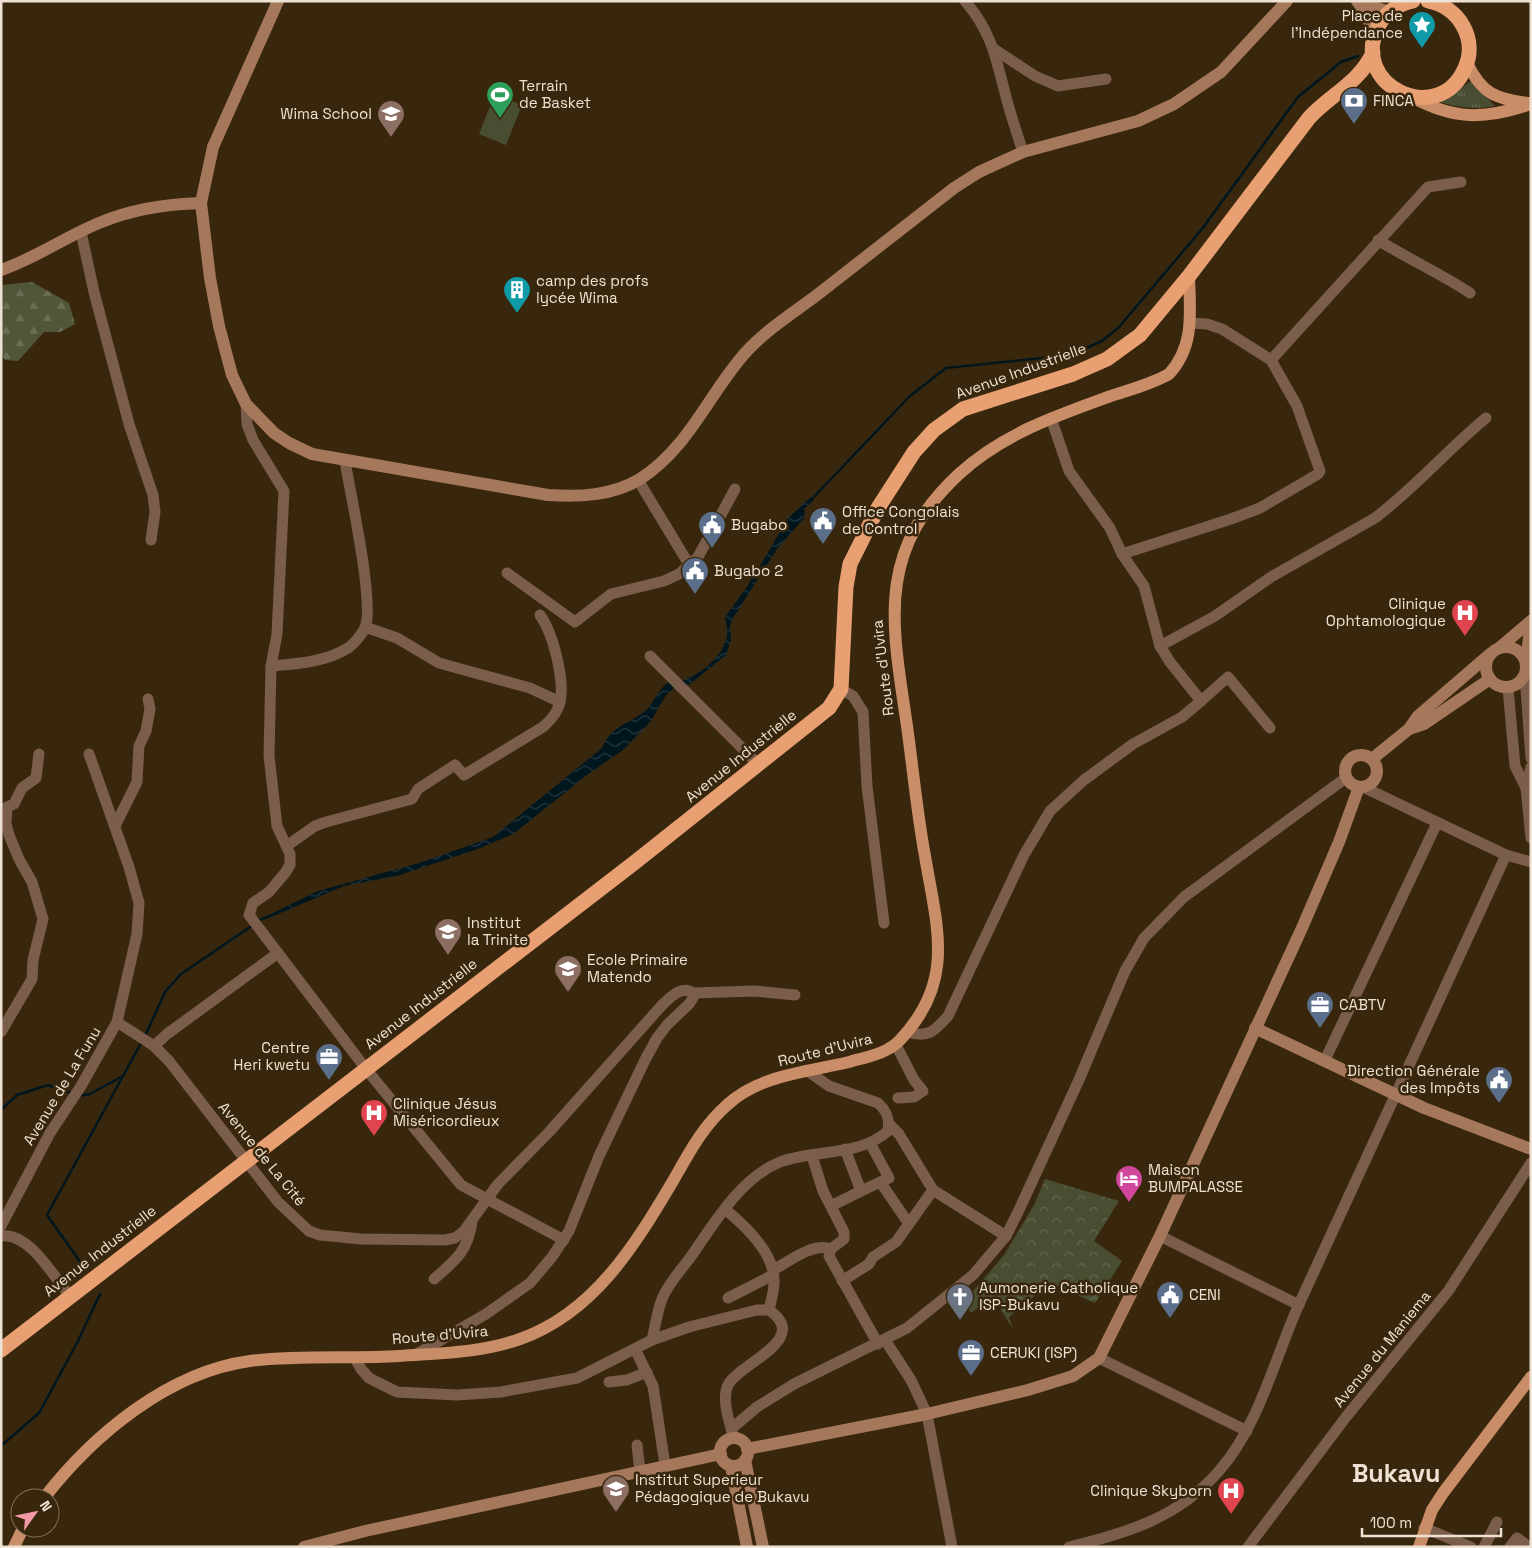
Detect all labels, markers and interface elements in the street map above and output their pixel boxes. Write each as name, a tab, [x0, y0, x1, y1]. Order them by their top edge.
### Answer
place label: Place de l'Indépendance	[1291, 6, 1403, 42]
place icon: Place de l'Indépendance	[1407, 10, 1437, 49]
place label: Terrain de Basket	[519, 76, 591, 112]
sports icon: Terrain de Basket	[485, 80, 515, 119]
bank icon: FINCA	[1339, 86, 1369, 125]
place label: FINCA	[1373, 91, 1414, 110]
school or university icon: Wima School	[376, 99, 406, 138]
place label: Wima School	[280, 104, 372, 123]
place label: camp des profs lycée Wima	[536, 271, 649, 307]
building icon: camp des profs lycée Wima	[502, 275, 532, 314]
street label: Avenue Industrielle	[953, 338, 1089, 403]
place label: Office Congolais de Control	[842, 502, 959, 538]
public building icon: Office Congolais de Control	[808, 506, 838, 545]
public building icon: Bugabo	[697, 510, 727, 549]
place label: Bugabo	[731, 515, 787, 534]
public building icon: Bugabo 2	[680, 556, 710, 595]
place label: Bugabo 2	[714, 561, 783, 580]
place label: Clinique Ophtamologique	[1326, 594, 1446, 630]
hospital icon: Clinique Ophtamologique	[1450, 598, 1480, 637]
street label: Route d'Uvira	[867, 619, 898, 717]
street label: Avenue Industrielle	[681, 705, 800, 806]
place label: Institut la Trinite	[467, 913, 528, 949]
school or university icon: Institut la Trinite	[433, 917, 463, 956]
place label: Ecole Primaire Matendo	[587, 950, 688, 986]
street label: Avenue Industrielle	[361, 954, 481, 1053]
school or university icon: Ecole Primaire Matendo	[553, 954, 583, 993]
office icon: CABTV	[1305, 990, 1335, 1029]
place label: CABTV	[1339, 995, 1386, 1014]
street label: Avenue de La Funu	[19, 1023, 105, 1149]
street label: Route d'Uvira	[776, 1029, 874, 1070]
place label: Centre Heri kwetu	[233, 1038, 310, 1074]
office icon: Centre Heri kwetu	[314, 1042, 344, 1081]
place label: Direction Générale des Impôts	[1347, 1061, 1480, 1097]
public building icon: Direction Générale des Impôts	[1484, 1065, 1514, 1104]
place label: Clinique Jésus Miséricordieux	[393, 1094, 500, 1130]
street label: Avenue de La Cité	[215, 1098, 310, 1210]
hospital icon: Clinique Jésus Miséricordieux	[359, 1098, 389, 1137]
place label: Maison BUMPALASSE	[1148, 1160, 1243, 1196]
hotel icon: Maison BUMPALASSE	[1114, 1164, 1144, 1203]
street label: Avenue Industrielle	[40, 1201, 160, 1300]
place label: Aumonerie Catholique ISP-Bukavu	[979, 1278, 1138, 1314]
public building icon: CENI	[1155, 1280, 1185, 1319]
church icon: Aumonerie Catholique ISP-Bukavu	[945, 1282, 975, 1321]
place label: CENI	[1189, 1285, 1221, 1304]
street label: Avenue du Maniema	[1329, 1286, 1435, 1411]
street label: Route d'Uvira	[391, 1321, 489, 1348]
office icon: CERUKI (ISP)	[956, 1338, 986, 1377]
place label: CERUKI (ISP)	[990, 1343, 1077, 1363]
district label: Bukavu	[1352, 1457, 1440, 1489]
place label: Institut Superieur Pédagogique de Bukavu	[635, 1470, 809, 1506]
school or university icon: Institut Superieur Pédagogique de Bukavu	[601, 1474, 631, 1513]
hospital icon: Clinique Skyborn	[1216, 1476, 1246, 1515]
place label: Clinique Skyborn	[1090, 1481, 1212, 1500]
north arrow	[10, 1488, 60, 1538]
text: N	[36, 1497, 56, 1515]
scale bar	[1362, 1506, 1501, 1538]
text: 100 m	[1370, 1513, 1412, 1532]

